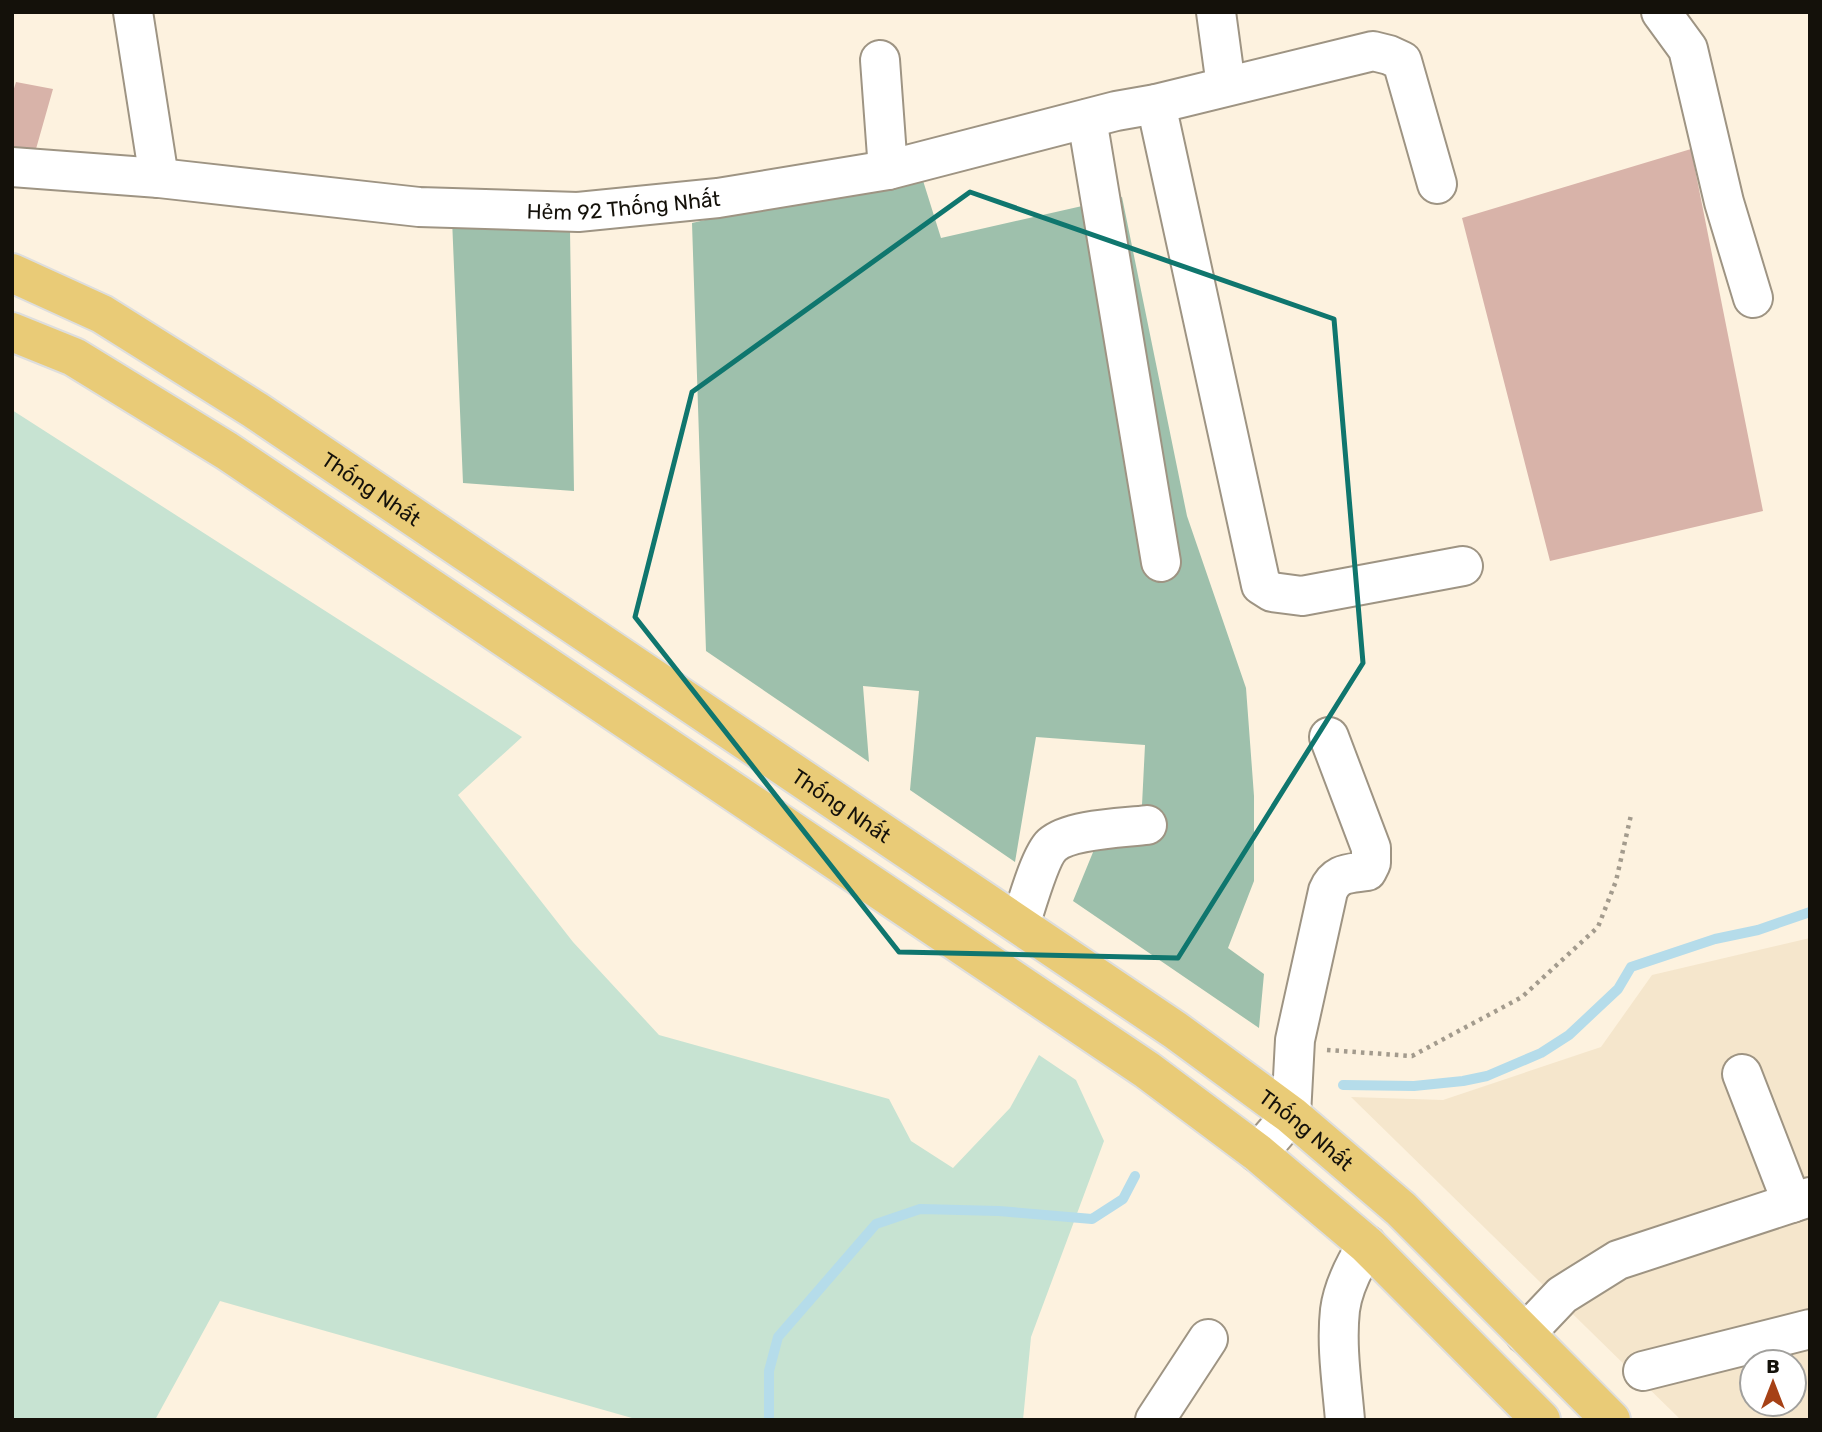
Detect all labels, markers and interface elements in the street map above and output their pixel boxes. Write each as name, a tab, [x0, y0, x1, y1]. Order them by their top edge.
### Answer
street label: Hẻm 92 Thống Nhất	[526, 185, 721, 225]
street label: Thống Nhất	[317, 446, 426, 531]
street label: Thống Nhất	[787, 763, 896, 848]
street label: Thống Nhất	[1255, 1084, 1359, 1175]
north arrow	[1738, 1348, 1808, 1418]
text: B	[1766, 1355, 1780, 1378]

